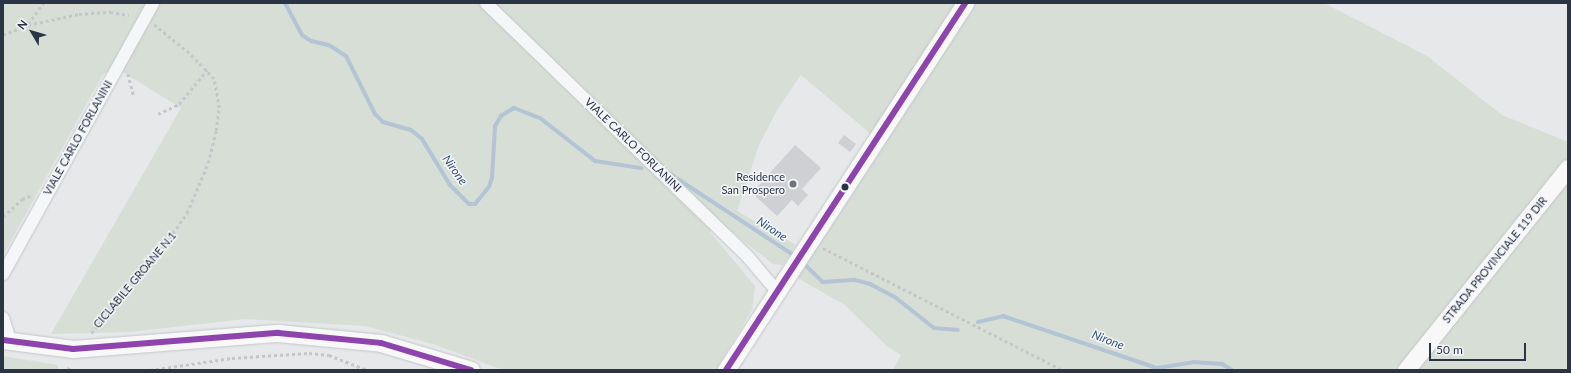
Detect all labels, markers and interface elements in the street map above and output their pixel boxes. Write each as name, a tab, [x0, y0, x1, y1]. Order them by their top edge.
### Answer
north arrow	[12, 12, 52, 52]
text: N	[14, 17, 30, 32]
street label: VIALE CARLO FORLANINI	[41, 78, 115, 198]
street label: VIALE CARLO FORLANINI	[582, 95, 684, 195]
water label: Nirone	[440, 152, 470, 188]
place label: Residence San Prospero	[721, 171, 785, 197]
marker: Residence San Prospero	[788, 179, 798, 189]
unlabelled marker	[840, 182, 850, 192]
street label: STRADA PROVINCIALE 119 DIR	[1440, 194, 1550, 326]
water label: Nirone	[754, 214, 790, 244]
street label: CICLABILE GROANE N.1	[91, 229, 179, 331]
water label: Nirone	[1090, 327, 1126, 353]
scale bar	[1431, 335, 1528, 361]
text: 50 m	[1436, 342, 1463, 357]

